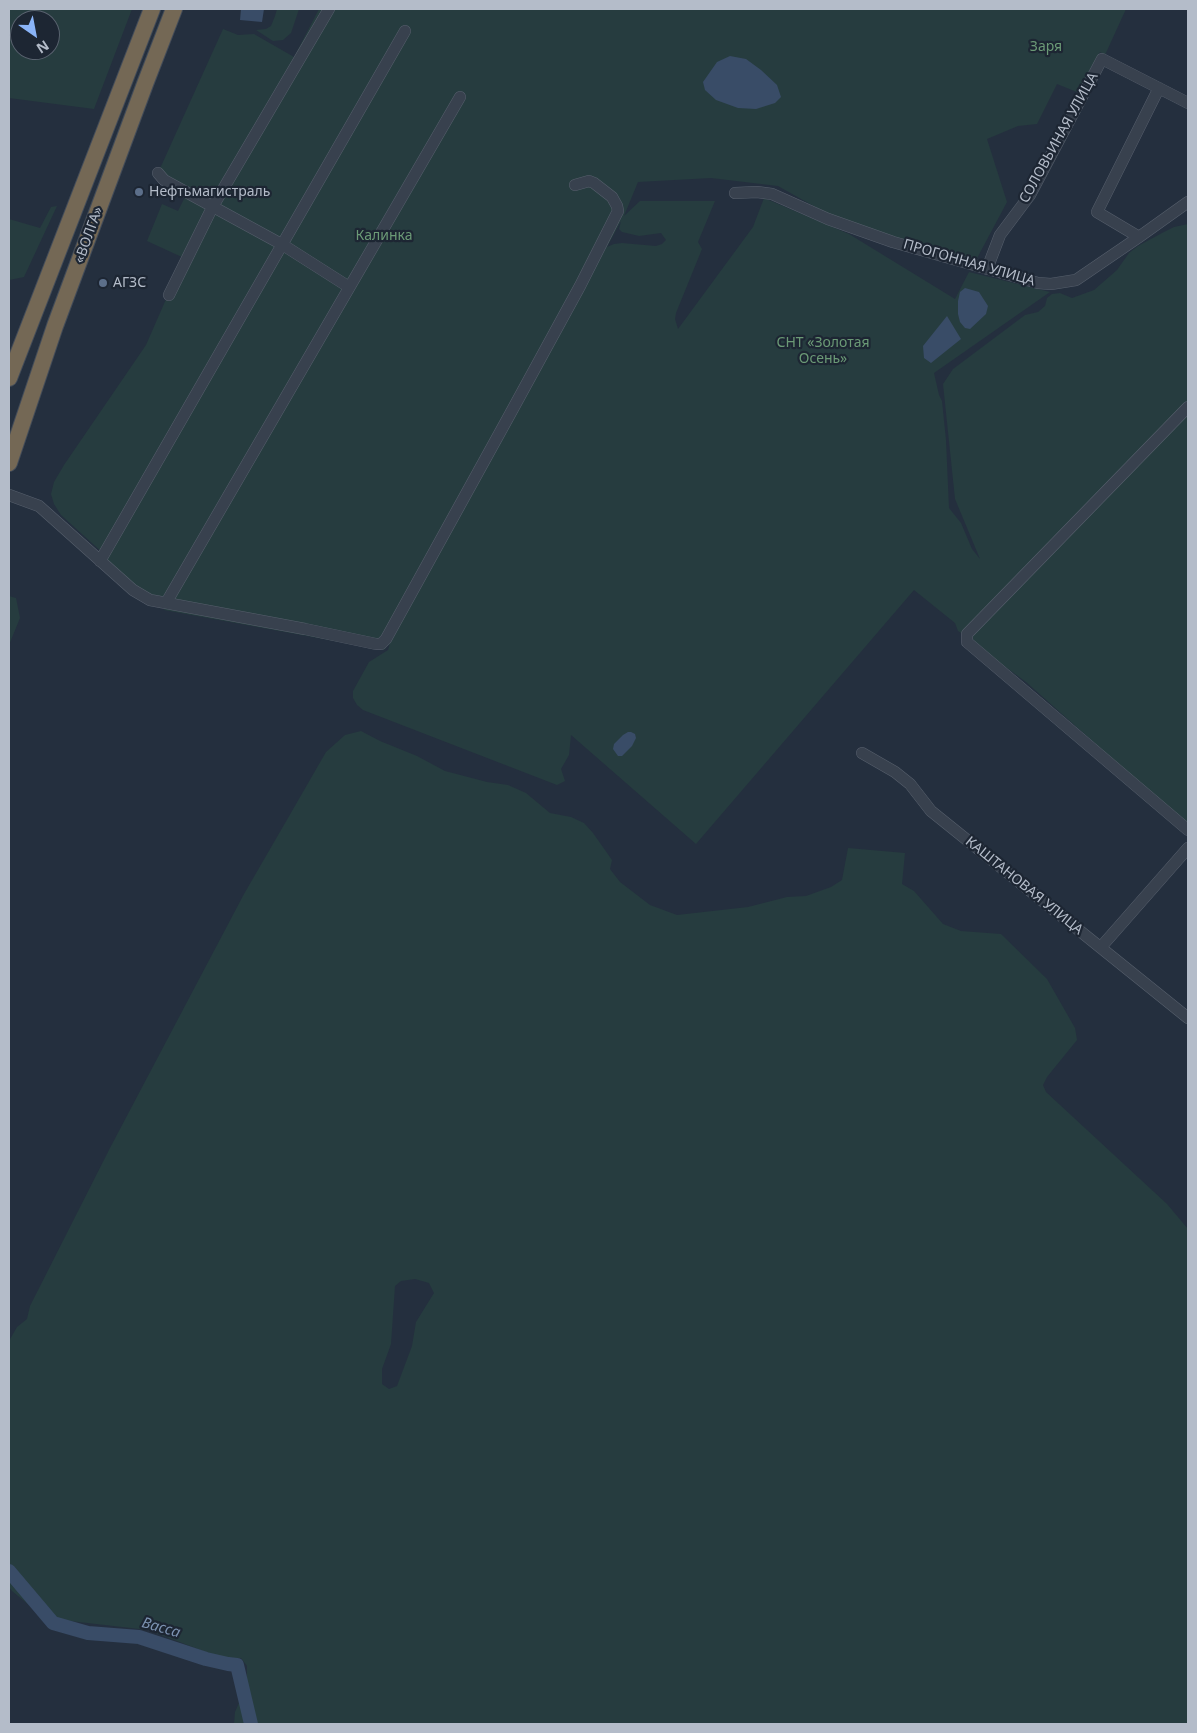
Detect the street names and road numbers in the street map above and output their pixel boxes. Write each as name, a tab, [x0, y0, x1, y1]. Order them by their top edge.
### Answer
street label: СОЛОВЬИНАЯ УЛИЦА	[1016, 70, 1102, 206]
street label: «ВОЛГА»	[71, 205, 107, 265]
street label: ПРОГОННАЯ УЛИЦА	[901, 236, 1037, 290]
street label: КАШТАНОВАЯ УЛИЦА	[962, 833, 1086, 939]

